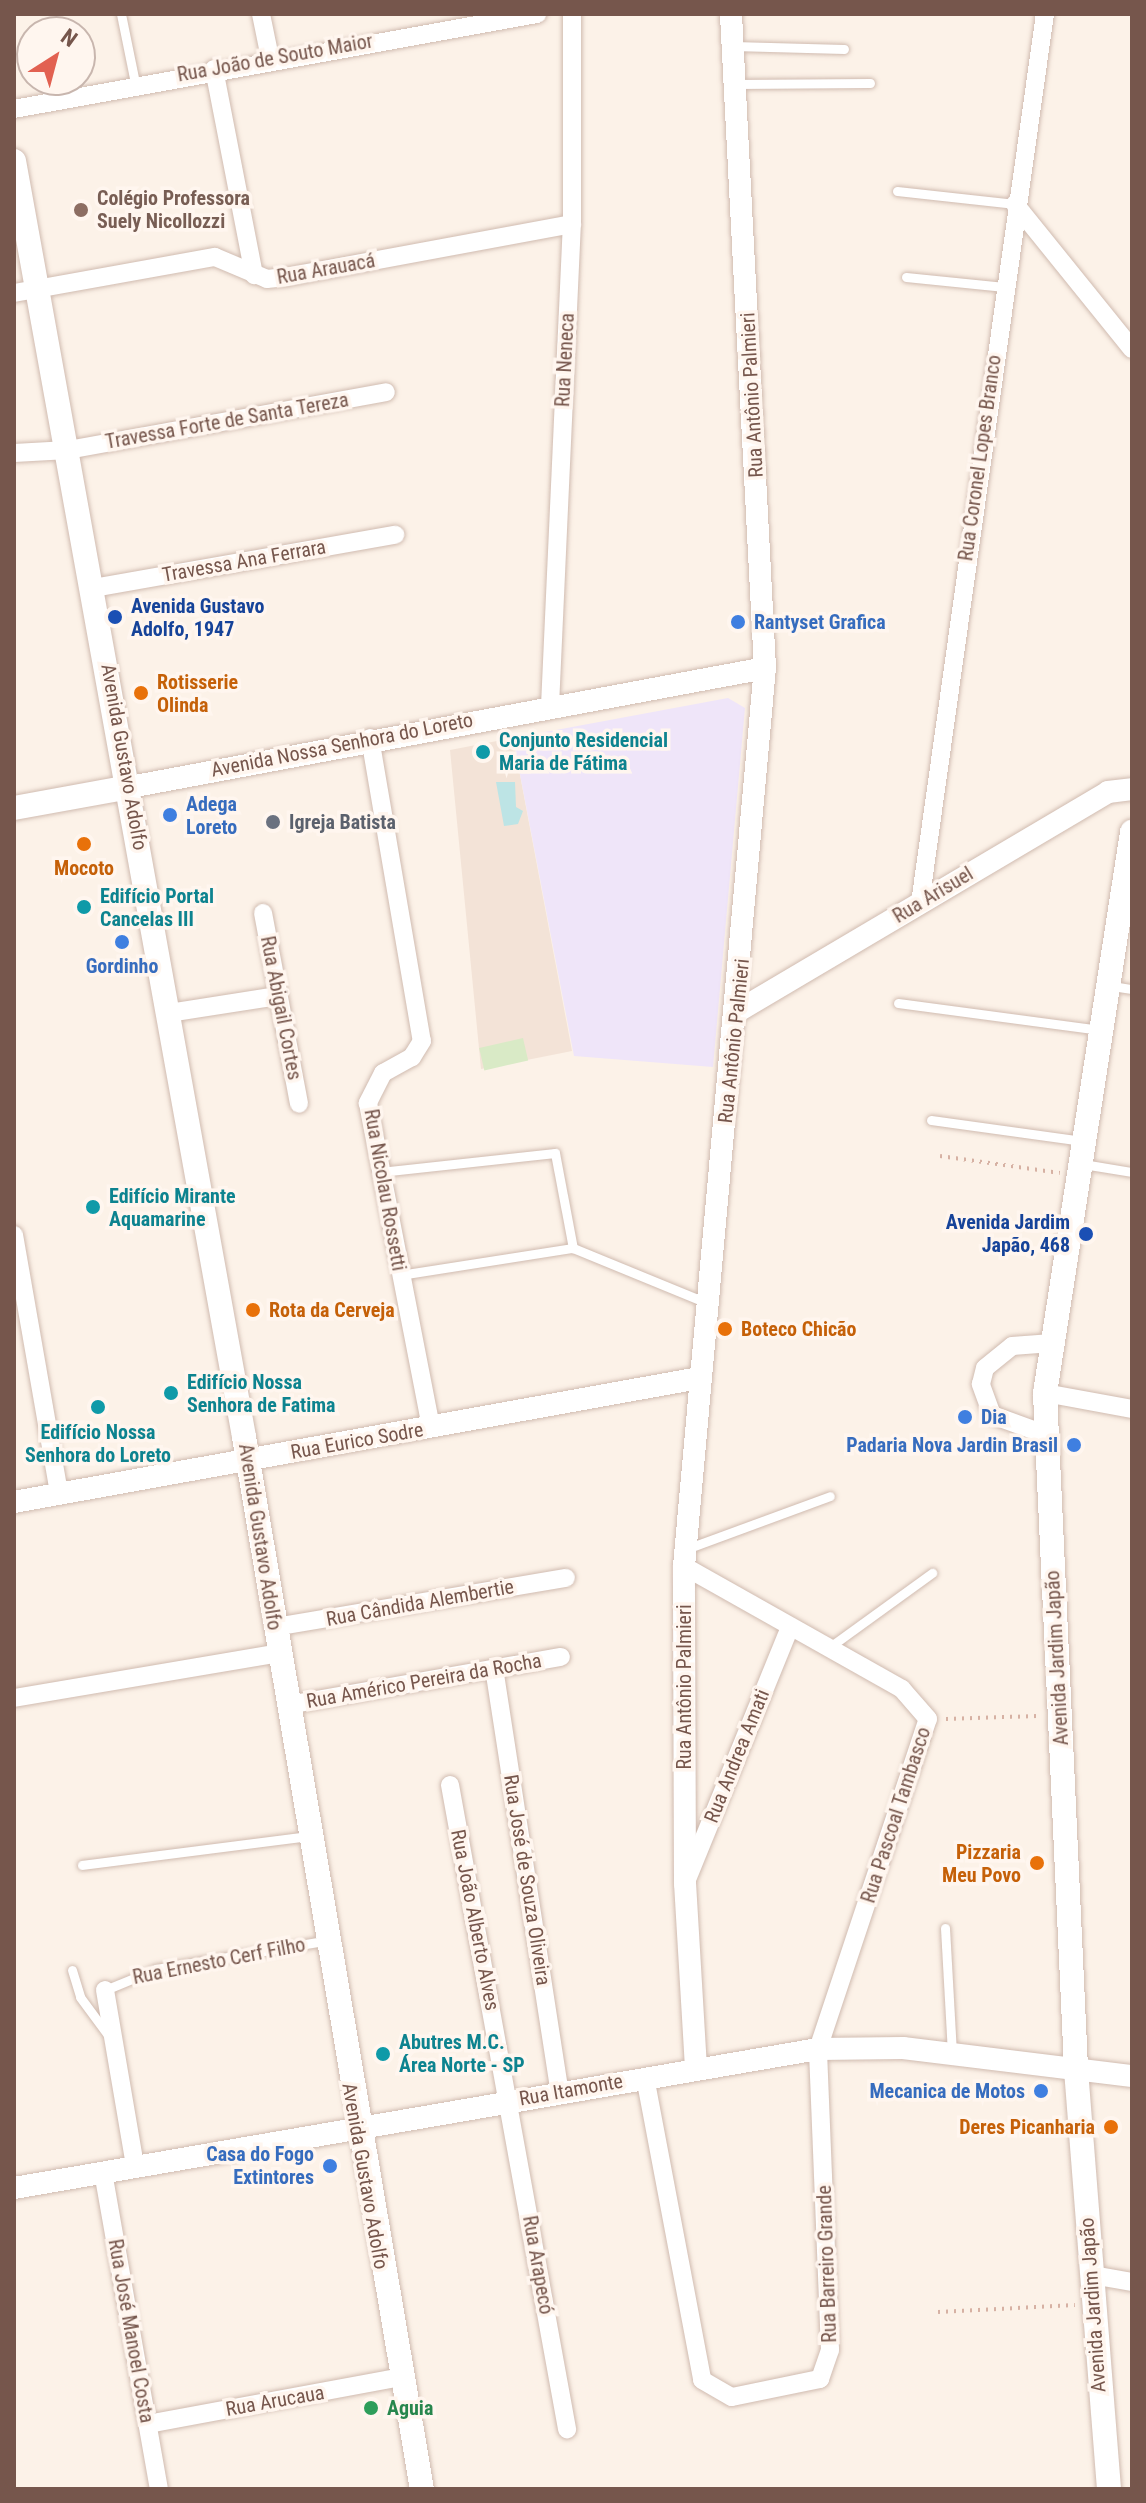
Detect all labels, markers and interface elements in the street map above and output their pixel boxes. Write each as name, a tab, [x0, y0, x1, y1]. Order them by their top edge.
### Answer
north arrow	[16, 16, 96, 96]
text: N	[56, 24, 82, 52]
street label: Rua João de Souto Maior	[175, 29, 375, 87]
place label: Colégio Professora Suely Nicollozzi	[97, 186, 250, 233]
marker: Colégio Professora Suely Nicollozzi	[72, 201, 90, 219]
street label: Rua Arauacá	[275, 249, 377, 289]
street label: Rua Neneca	[551, 312, 579, 408]
street label: Rua Antônio Palmieri	[736, 312, 768, 478]
street label: Rua Coronel Lopes Branco	[954, 354, 1006, 562]
street label: Travessa Forte de Santa Tereza	[103, 388, 351, 454]
street label: Travessa Ana Ferrara	[160, 535, 328, 587]
place label: Avenida Gustavo Adolfo, 1947	[131, 594, 265, 641]
marker: Avenida Gustavo Adolfo, 1947	[106, 608, 124, 626]
place label: Rantyset Grafica	[754, 610, 886, 634]
marker: Rantyset Grafica	[729, 613, 747, 631]
street label: Avenida Gustavo Adolfo	[96, 662, 152, 852]
place label: Rotisserie Olinda	[157, 670, 238, 717]
marker: Rotisserie Olinda	[132, 684, 150, 702]
street label: Avenida Nossa Senhora do Loreto	[209, 708, 475, 782]
place label: Conjunto Residencial Maria de Fátima	[499, 728, 668, 775]
marker: Conjunto Residencial Maria de Fátima	[474, 743, 492, 761]
place label: Adega Loreto	[186, 792, 237, 839]
marker: Adega Loreto	[161, 806, 179, 824]
place label: Igreja Batista	[289, 810, 396, 834]
marker: Igreja Batista	[264, 813, 282, 831]
marker: Mocoto	[75, 835, 93, 853]
place label: Mocoto	[54, 856, 114, 880]
street label: Rua Arisuel	[888, 862, 978, 928]
place label: Edifício Portal Cancelas III	[100, 884, 214, 931]
marker: Edifício Portal Cancelas III	[75, 898, 93, 916]
marker: Gordinho	[113, 933, 131, 951]
street label: Rua Abigail Cortes	[255, 934, 307, 1082]
place label: Gordinho	[86, 954, 158, 978]
street label: Rua Antônio Palmieri	[713, 958, 755, 1124]
street label: Rua Nicolau Rossetti	[359, 1107, 411, 1273]
place label: Edifício Mirante Aquamarine	[109, 1184, 236, 1231]
marker: Edifício Mirante Aquamarine	[84, 1198, 102, 1216]
place label: Avenida Jardim Japão, 468	[946, 1210, 1070, 1257]
marker: Avenida Jardim Japão, 468	[1077, 1225, 1095, 1243]
place label: Rota da Cerveja	[269, 1298, 395, 1322]
marker: Rota da Cerveja	[244, 1301, 262, 1319]
place label: Boteco Chicão	[741, 1317, 856, 1341]
marker: Boteco Chicão	[716, 1320, 734, 1338]
place label: Edifício Nossa Senhora de Fatima	[187, 1370, 335, 1417]
marker: Edifício Nossa Senhora de Fatima	[162, 1384, 180, 1402]
marker: Edifício Nossa Senhora do Loreto	[89, 1398, 107, 1416]
place label: Dia	[981, 1405, 1007, 1429]
marker: Dia	[956, 1408, 974, 1426]
street label: Rua Eurico Sodre	[289, 1418, 425, 1464]
place label: Edifício Nossa Senhora do Loreto	[25, 1420, 171, 1467]
place label: Padaria Nova Jardin Brasil	[846, 1433, 1058, 1457]
marker: Padaria Nova Jardin Brasil	[1065, 1436, 1083, 1454]
street label: Avenida Gustavo Adolfo	[233, 1442, 287, 1632]
street label: Avenida Jardim Japão	[1040, 1570, 1074, 1746]
street label: Rua Cândida Alembertie	[324, 1575, 516, 1631]
street label: Rua Antônio Palmieri	[672, 1604, 696, 1770]
street label: Rua Américo Pereira da Rocha	[305, 1648, 543, 1714]
street label: Rua Andrea Amati	[699, 1686, 775, 1826]
street label: Rua Pascoal Tambasco	[856, 1724, 936, 1906]
street label: Rua José de Souza Oliveira	[498, 1773, 556, 1987]
street label: Rua João Alberto Alves	[446, 1828, 504, 2012]
place label: Pizzaria Meu Povo	[942, 1840, 1021, 1887]
marker: Pizzaria Meu Povo	[1028, 1854, 1046, 1872]
street label: Rua Ernesto Cerf Filho	[131, 1932, 307, 1990]
place label: Abutres M.C. Área Norte - SP	[399, 2030, 525, 2077]
marker: Abutres M.C. Área Norte - SP	[374, 2045, 392, 2063]
street label: Rua Itamonte	[517, 2069, 625, 2111]
place label: Mecanica de Motos	[869, 2079, 1025, 2103]
street label: Avenida Gustavo Adolfo	[337, 2081, 393, 2271]
marker: Mecanica de Motos	[1032, 2082, 1050, 2100]
place label: Deres Picanharia	[959, 2115, 1095, 2139]
marker: Deres Picanharia	[1102, 2118, 1120, 2136]
place label: Casa do Fogo Extintores	[206, 2142, 314, 2189]
marker: Casa do Fogo Extintores	[321, 2157, 339, 2175]
street label: Rua Barreiro Grande	[812, 2185, 842, 2343]
street label: Rua Arapecó	[518, 2214, 558, 2316]
street label: Avenida Jardim Japão	[1075, 2217, 1111, 2393]
street label: Rua José Manoel Costa	[103, 2237, 159, 2425]
street label: Rua Arucaua	[224, 2381, 326, 2421]
place label: Aguia	[387, 2396, 433, 2420]
marker: Aguia	[362, 2399, 380, 2417]

